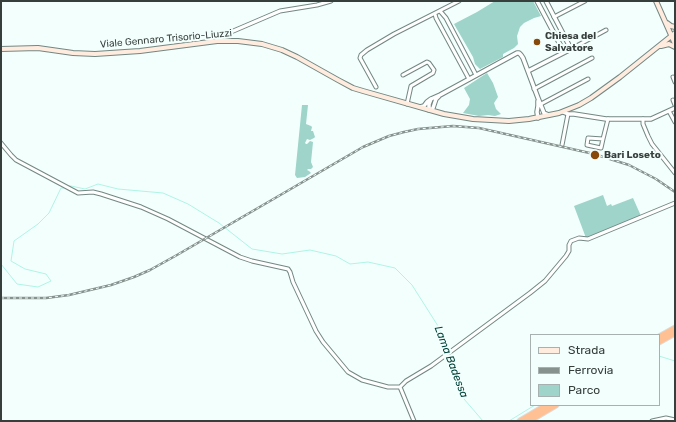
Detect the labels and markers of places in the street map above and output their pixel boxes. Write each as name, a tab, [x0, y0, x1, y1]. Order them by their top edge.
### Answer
place label: Chiesa del Salvatore	[545, 30, 596, 54]
marker: Chiesa del Salvatore	[532, 37, 542, 47]
marker: Bari Loseto	[589, 149, 601, 161]
place label: Bari Loseto	[604, 149, 661, 161]

